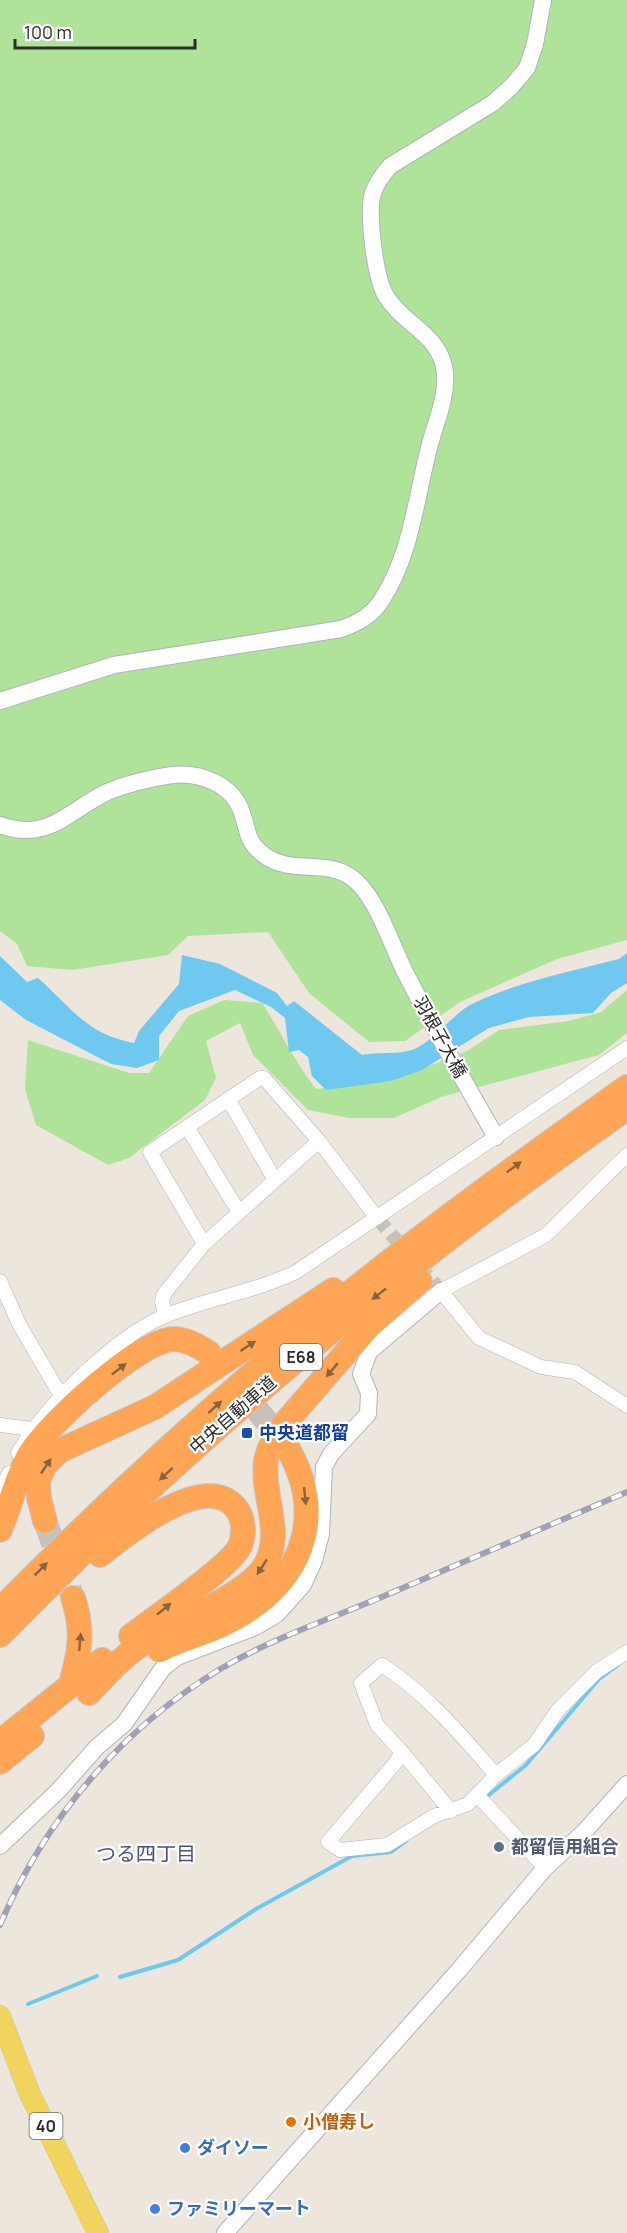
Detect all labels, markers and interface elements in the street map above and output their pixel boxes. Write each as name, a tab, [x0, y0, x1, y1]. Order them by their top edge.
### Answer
scale bar	[15, 12, 195, 50]
text: 100 m	[24, 20, 72, 44]
street label: 羽根子大橋	[409, 991, 473, 1082]
one-way arrow	[506, 1161, 522, 1173]
one-way arrow	[371, 1288, 387, 1300]
one-way arrow	[240, 1340, 256, 1351]
road number: E68	[280, 1344, 322, 1370]
one-way arrow	[326, 1362, 339, 1378]
one-way arrow	[111, 1363, 127, 1376]
street label: 中央自動車道	[184, 1370, 281, 1459]
one-way arrow	[207, 1401, 222, 1414]
place label: 中央道都留	[259, 1420, 349, 1444]
marker: 中央道都留	[240, 1426, 254, 1440]
one-way arrow	[41, 1458, 52, 1475]
one-way arrow	[159, 1467, 174, 1480]
one-way arrow	[300, 1487, 310, 1506]
one-way arrow	[256, 1559, 268, 1575]
one-way arrow	[34, 1562, 48, 1576]
one-way arrow	[157, 1604, 172, 1616]
one-way arrow	[75, 1632, 85, 1651]
place label: 都留信用組合	[511, 1834, 619, 1858]
district label: つる四丁目	[96, 1840, 196, 1867]
marker: 都留信用組合	[492, 1840, 506, 1854]
place label: 小僧寿し	[303, 2109, 375, 2133]
road number: 40	[30, 2113, 63, 2139]
marker: 小僧寿し	[284, 2115, 298, 2129]
place label: ダイソー	[197, 2135, 269, 2159]
marker: ダイソー	[178, 2141, 192, 2155]
place label: ファミリーマート	[167, 2196, 311, 2220]
marker: ファミリーマート	[148, 2202, 162, 2216]

